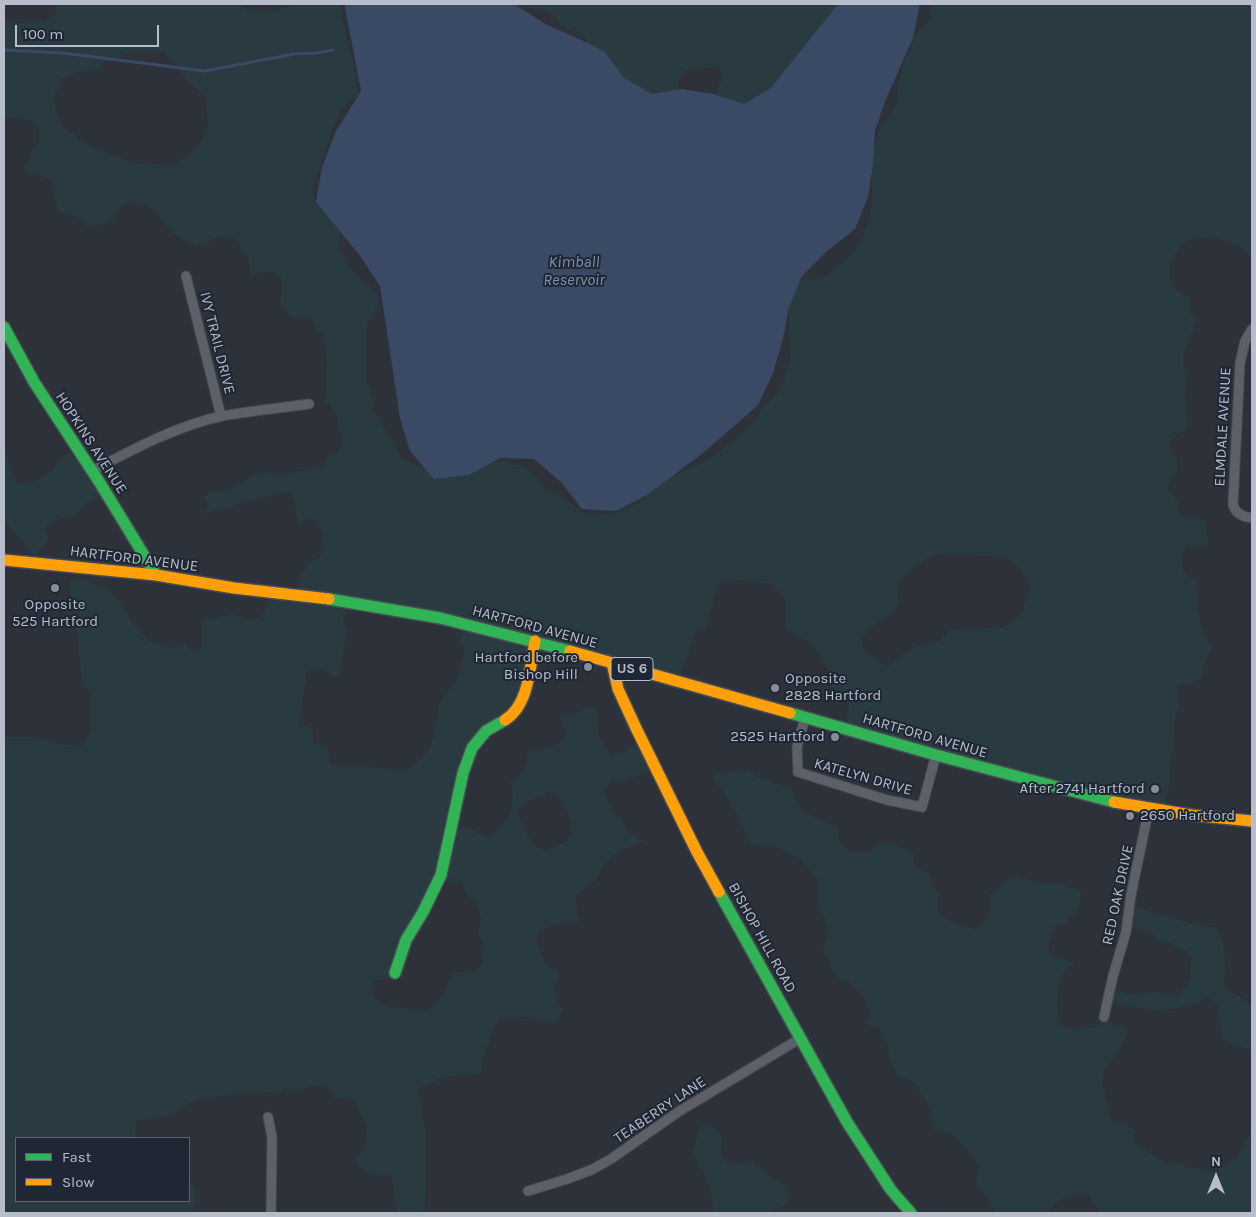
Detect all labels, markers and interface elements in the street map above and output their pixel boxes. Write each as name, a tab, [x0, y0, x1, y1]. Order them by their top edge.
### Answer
scale bar	[18, 15, 161, 47]
text: 100 m	[23, 25, 63, 43]
water label: Kimball Reservoir	[543, 252, 605, 290]
street label: IVY TRAIL DRIVE	[196, 290, 238, 396]
street label: ELMDALE AVENUE	[1211, 367, 1235, 487]
street label: HOPKINS AVENUE	[51, 389, 131, 497]
street label: HARTFORD AVENUE	[69, 542, 199, 576]
marker: Opposite 525 Hartford	[49, 582, 61, 594]
place label: Opposite 525 Hartford	[12, 596, 98, 631]
street label: HARTFORD AVENUE	[470, 602, 600, 652]
place label: Hartford before Bishop Hill	[474, 649, 578, 684]
road number: US 6	[611, 658, 653, 681]
marker: Hartford before Bishop Hill	[582, 661, 594, 673]
place label: Opposite 2828 Hartford	[785, 670, 881, 705]
marker: Opposite 2828 Hartford	[769, 682, 781, 694]
street label: HARTFORD AVENUE	[860, 710, 990, 762]
place label: 2525 Hartford	[730, 728, 825, 746]
marker: 2525 Hartford	[829, 731, 841, 743]
street label: KATELYN DRIVE	[812, 754, 914, 800]
place label: After 2741 Hartford	[1019, 780, 1145, 798]
marker: After 2741 Hartford	[1149, 783, 1161, 795]
place label: 2650 Hartford	[1140, 807, 1235, 825]
marker: 2650 Hartford	[1124, 810, 1136, 822]
street label: RED OAK DRIVE	[1099, 843, 1137, 947]
street label: BISHOP HILL ROAD	[724, 880, 800, 996]
street label: TEABERRY LANE	[611, 1073, 709, 1147]
legend	[15, 1137, 190, 1202]
text: Fast	[62, 1148, 91, 1166]
north arrow	[1191, 1152, 1241, 1202]
text: N	[1211, 1153, 1221, 1170]
text: Slow	[62, 1173, 94, 1191]

